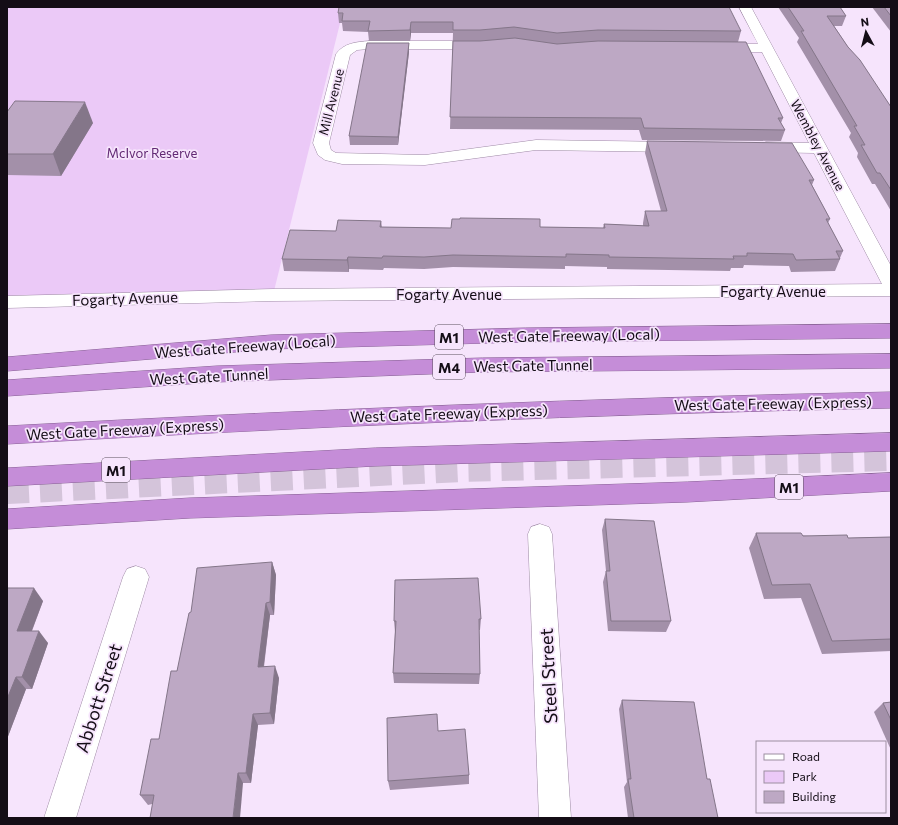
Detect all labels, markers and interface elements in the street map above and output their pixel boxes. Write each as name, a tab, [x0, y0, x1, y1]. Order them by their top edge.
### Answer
north arrow	[846, 12, 886, 52]
text: N	[860, 15, 870, 29]
street label: Mill Avenue	[315, 67, 347, 137]
street label: Wembley Avenue	[787, 97, 849, 193]
park label: McIvor Reserve	[107, 145, 198, 161]
street label: Fogarty Avenue	[720, 282, 826, 300]
street label: Fogarty Avenue	[396, 285, 502, 303]
street label: Fogarty Avenue	[72, 287, 178, 309]
street label: West Gate Freeway (Local)	[478, 324, 660, 346]
road number: M1	[435, 325, 463, 349]
street label: West Gate Freeway (Local)	[154, 331, 336, 361]
road number: M4	[433, 355, 465, 379]
street label: West Gate Tunnel	[473, 355, 593, 375]
street label: West Gate Tunnel	[149, 364, 269, 388]
street label: West Gate Freeway (Express)	[674, 392, 872, 414]
street label: West Gate Freeway (Express)	[350, 401, 548, 425]
street label: West Gate Freeway (Express)	[26, 415, 224, 443]
road number: M1	[102, 458, 130, 482]
road number: M1	[775, 475, 803, 499]
street label: Steel Street	[535, 628, 561, 724]
street label: Abbott Street	[70, 641, 126, 755]
legend	[756, 741, 886, 813]
text: Road	[792, 749, 820, 763]
text: Park	[792, 769, 818, 783]
text: Building	[792, 789, 836, 803]

